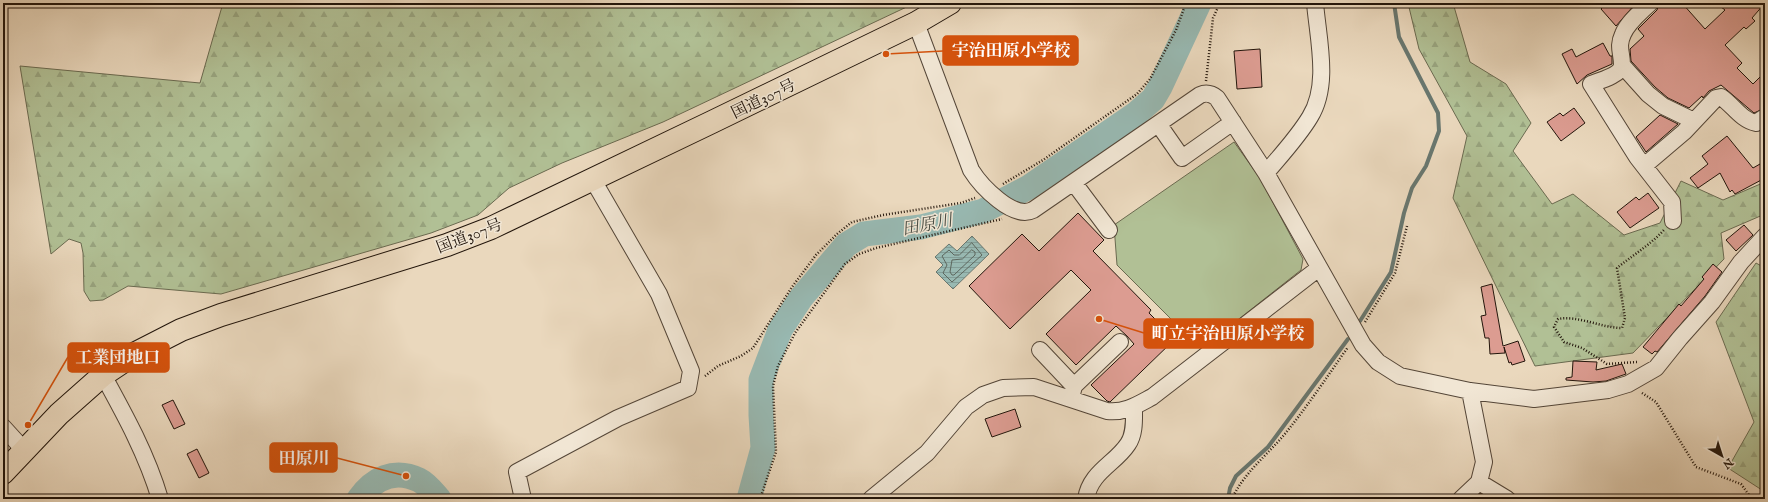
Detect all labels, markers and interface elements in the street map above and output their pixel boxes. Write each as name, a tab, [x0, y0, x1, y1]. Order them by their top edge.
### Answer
callout: 宇治田原小学校	[943, 36, 1078, 65]
text: 宇治田原小学校	[952, 41, 1071, 62]
street label: 国道307号	[728, 76, 799, 124]
water label: 田原川	[900, 210, 956, 241]
street label: 国道307号	[434, 215, 506, 259]
callout: 町立宇治田原小学校	[1144, 319, 1313, 348]
text: 町立宇治田原小学校	[1152, 324, 1305, 345]
callout: 工業団地口	[68, 343, 169, 372]
text: 工業団地口	[76, 348, 161, 369]
north arrow	[1702, 436, 1742, 476]
callout: 田原川	[270, 443, 337, 472]
text: 田原川	[279, 449, 330, 470]
text: N	[1719, 454, 1737, 472]

